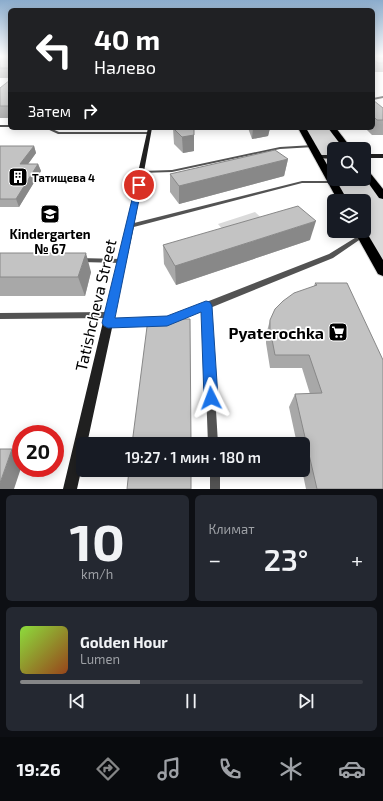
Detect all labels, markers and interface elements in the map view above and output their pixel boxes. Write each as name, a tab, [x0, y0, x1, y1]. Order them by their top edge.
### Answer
text: 40 m	[94, 22, 160, 56]
icon: left	[28, 24, 80, 76]
text: Налево	[94, 56, 156, 78]
icon: right	[79, 100, 101, 122]
text: Затем	[28, 102, 71, 120]
map controls	[327, 142, 371, 238]
button: search	[327, 142, 371, 186]
building icon: Татищева 4	[7, 166, 29, 188]
pin	[122, 168, 156, 202]
place label: Татищева 4	[32, 171, 95, 184]
icon: arrive	[128, 174, 150, 196]
button: layers	[327, 194, 371, 238]
school or university icon: Kindergarten № 67	[39, 203, 61, 225]
place label: Kindergarten № 67	[9, 226, 91, 257]
street label: Tatishcheva Street	[71, 237, 119, 373]
supermarket icon: Pyaterochka	[327, 321, 349, 343]
place label: Pyaterochka	[228, 323, 324, 343]
position arrow	[190, 377, 232, 419]
speed limit sign: 20	[12, 425, 64, 477]
text: 19:27 · 1 мин · 180 m	[125, 448, 261, 466]
text: 10	[70, 509, 125, 571]
text: Климат	[209, 521, 255, 537]
text: 23°	[264, 541, 308, 577]
text: −	[209, 546, 221, 572]
text: +	[351, 546, 363, 572]
text: km/h	[81, 566, 113, 582]
text: Golden Hour	[80, 633, 168, 651]
text: Lumen	[80, 651, 120, 667]
icon: previous	[66, 690, 88, 712]
icon: pause	[180, 690, 202, 712]
icon: next	[295, 690, 317, 712]
icon: directions	[94, 755, 122, 783]
icon: music	[155, 755, 183, 783]
icon: phone	[216, 755, 244, 783]
icon: climate	[277, 755, 305, 783]
icon: car	[338, 755, 366, 783]
text: 19:26	[17, 758, 61, 780]

